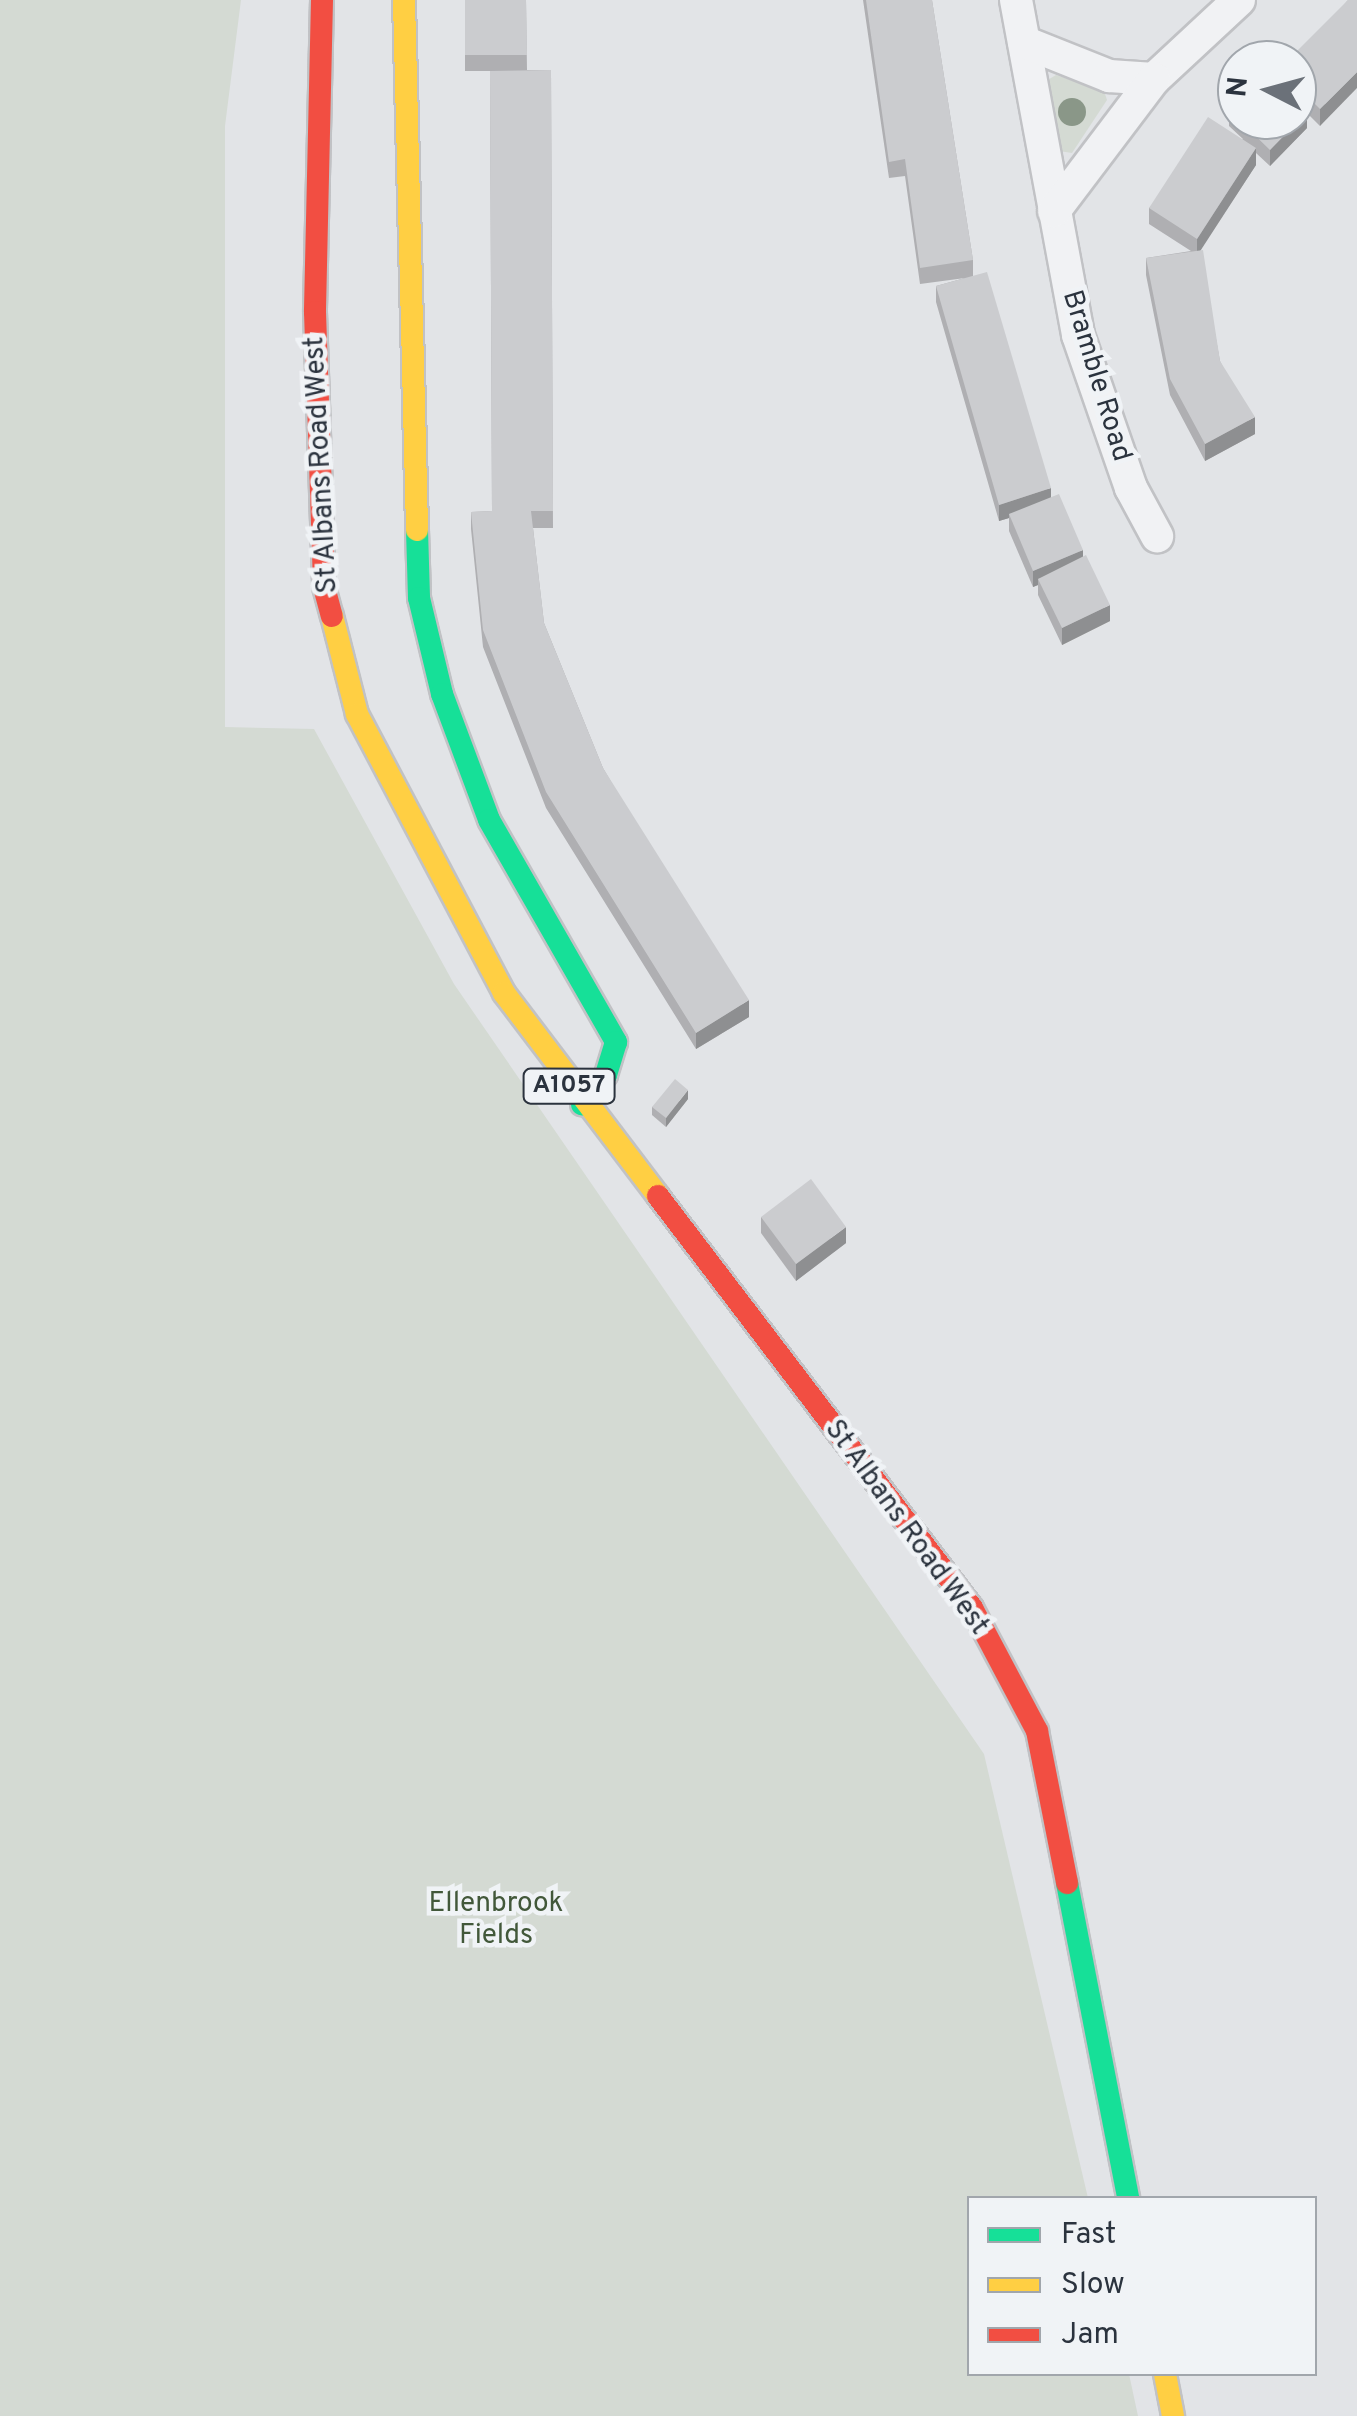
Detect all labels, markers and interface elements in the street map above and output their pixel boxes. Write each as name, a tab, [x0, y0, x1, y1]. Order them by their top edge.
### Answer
north arrow	[1217, 40, 1317, 140]
text: N	[1220, 75, 1258, 99]
street label: Bramble Road	[1054, 286, 1138, 466]
street label: St Albans Road West	[298, 335, 346, 595]
road number: A1057	[522, 1066, 616, 1106]
street label: St Albans Road West	[816, 1413, 996, 1643]
park label: Ellenbrook Fields	[429, 1887, 563, 1953]
legend	[967, 2196, 1317, 2376]
text: Fast	[1061, 2217, 1116, 2254]
text: Slow	[1061, 2267, 1125, 2304]
text: Jam	[1061, 2317, 1119, 2354]

